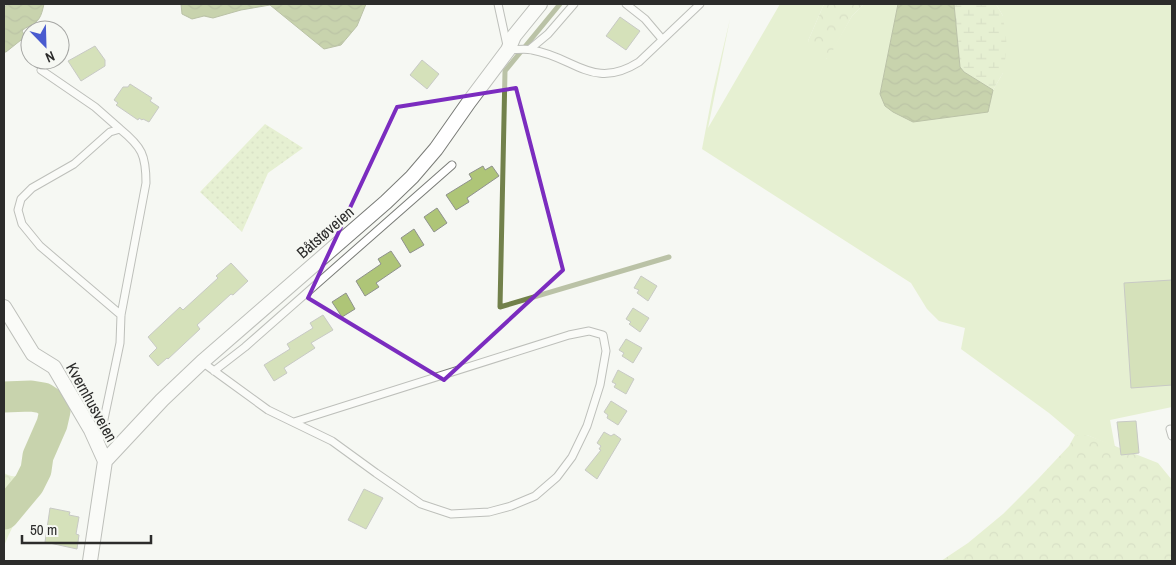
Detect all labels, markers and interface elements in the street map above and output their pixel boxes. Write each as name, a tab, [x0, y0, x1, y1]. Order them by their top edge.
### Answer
north arrow	[20, 20, 70, 70]
text: N	[43, 47, 57, 67]
street label: Båtstøveien	[292, 201, 358, 263]
street label: Kvernhusveien	[61, 358, 123, 446]
scale bar	[22, 512, 151, 544]
text: 50 m	[30, 519, 57, 540]

